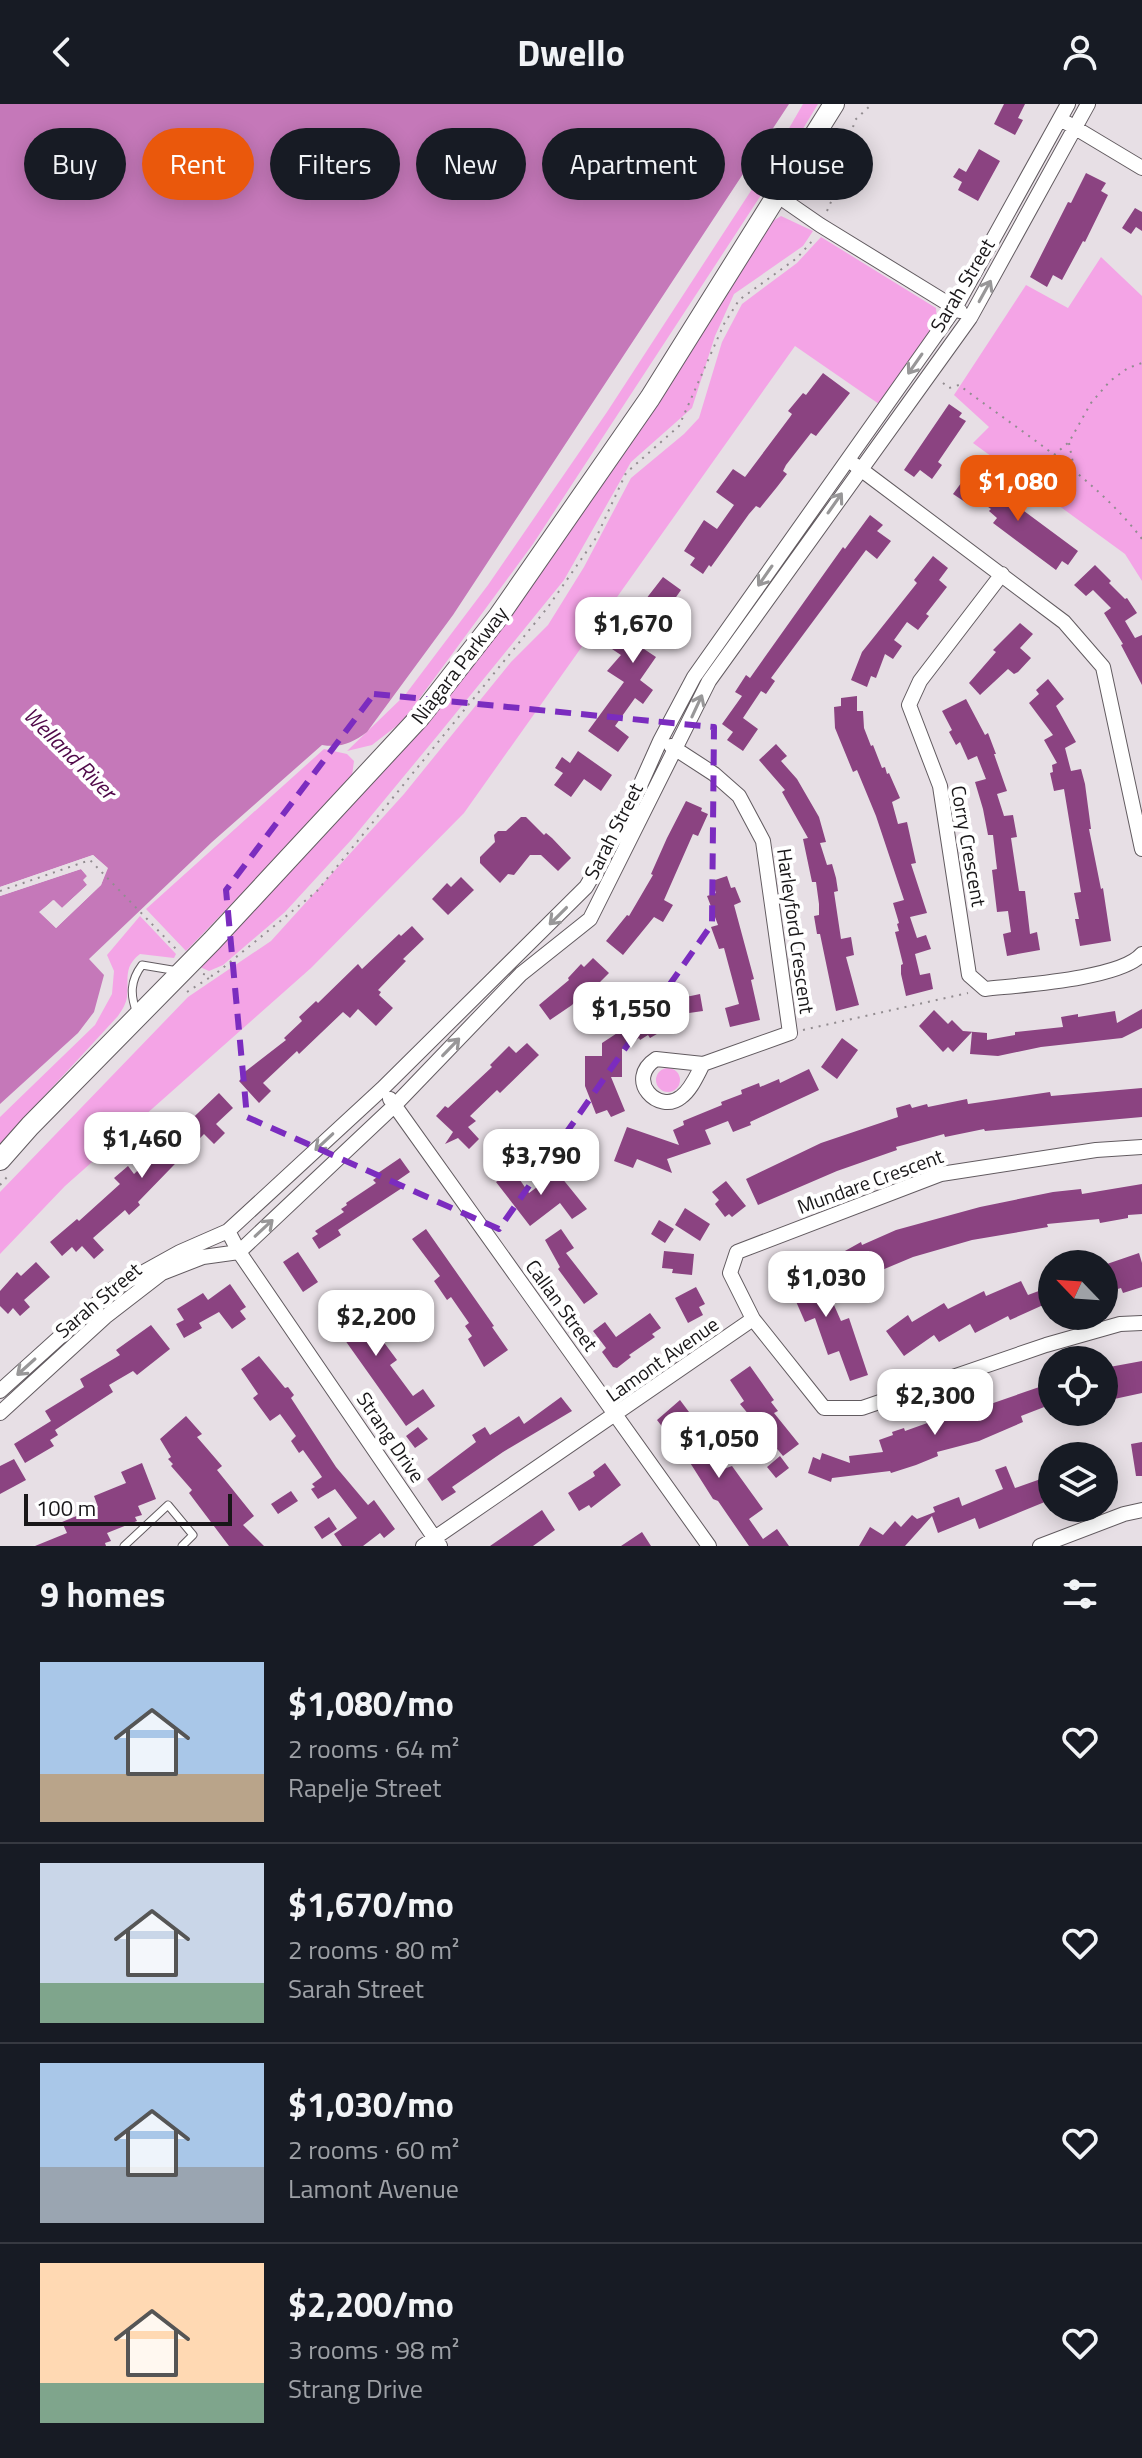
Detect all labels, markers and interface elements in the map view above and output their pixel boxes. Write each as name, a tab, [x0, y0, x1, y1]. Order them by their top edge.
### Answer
text: Dwello	[517, 25, 625, 80]
icon: back	[40, 30, 84, 74]
icon: person	[1058, 30, 1102, 74]
chip: Buy	[24, 128, 126, 200]
chip: Rent	[142, 128, 254, 200]
chip: Filters	[270, 128, 400, 200]
chip: New	[416, 128, 526, 200]
chip: Apartment	[542, 128, 725, 200]
chip: House	[741, 128, 873, 200]
street label: Sarah Street	[922, 232, 1002, 338]
one-way arrow	[978, 279, 993, 303]
one-way arrow	[907, 352, 923, 374]
pin: $1,080	[953, 455, 1083, 523]
text: $1,080	[978, 461, 1058, 500]
one-way arrow	[826, 493, 843, 514]
one-way arrow	[757, 565, 773, 587]
pin: $1,670	[568, 597, 698, 665]
street label: Niagara Parkway	[403, 599, 515, 731]
text: $1,670	[593, 603, 673, 642]
one-way arrow	[690, 694, 705, 718]
water label: Welland River	[16, 699, 126, 809]
street label: Sarah Street	[575, 777, 651, 885]
street label: Corry Crescent	[943, 783, 995, 909]
street label: Harleyford Crescent	[769, 846, 823, 1016]
one-way arrow	[548, 905, 568, 925]
pin: $1,550	[566, 982, 696, 1050]
text: $1,550	[591, 988, 671, 1027]
one-way arrow	[441, 1038, 460, 1057]
pin: $1,460	[77, 1112, 207, 1180]
text: $1,460	[102, 1118, 182, 1157]
pin: $3,790	[476, 1129, 606, 1197]
one-way arrow	[315, 1133, 335, 1151]
text: $3,790	[501, 1135, 581, 1174]
street label: Mundare Crescent	[793, 1140, 947, 1222]
one-way arrow	[254, 1219, 274, 1237]
north arrow	[1038, 1250, 1118, 1330]
map controls	[1038, 1250, 1118, 1522]
pin: $1,030	[761, 1251, 891, 1319]
street label: Callan Street	[518, 1253, 606, 1357]
street label: Sarah Street	[48, 1255, 148, 1345]
text: $1,030	[786, 1257, 866, 1296]
pin: $2,200	[311, 1290, 441, 1358]
text: $2,200	[336, 1296, 416, 1335]
street label: Lamont Avenue	[599, 1309, 725, 1409]
button: locate	[1038, 1346, 1118, 1426]
one-way arrow	[17, 1358, 37, 1376]
pin: $2,300	[870, 1369, 1000, 1437]
text: $2,300	[895, 1375, 975, 1414]
street label: Strang Drive	[349, 1385, 433, 1489]
pin: $1,050	[654, 1412, 784, 1480]
text: $1,050	[679, 1418, 759, 1457]
button: layers	[1038, 1442, 1118, 1522]
scale bar	[24, 1490, 232, 1526]
text: 100 m	[36, 1491, 96, 1525]
text: 9 homes	[40, 1568, 165, 1620]
icon: filters	[1058, 1572, 1102, 1616]
text: $1,080/mo	[288, 1677, 454, 1729]
icon: home	[104, 1694, 200, 1790]
icon: heart	[1058, 1720, 1102, 1764]
text: 2 rooms · 64 m²	[288, 1729, 459, 1768]
text: Rapelje Street	[288, 1768, 441, 1807]
text: $1,670/mo	[288, 1878, 454, 1930]
icon: home	[104, 1895, 200, 1991]
icon: heart	[1058, 1921, 1102, 1965]
text: 2 rooms · 80 m²	[288, 1930, 459, 1969]
text: Sarah Street	[288, 1969, 424, 2008]
text: $1,030/mo	[288, 2078, 454, 2130]
icon: home	[104, 2095, 200, 2191]
icon: heart	[1058, 2121, 1102, 2165]
text: 2 rooms · 60 m²	[288, 2130, 459, 2169]
text: Lamont Avenue	[288, 2169, 459, 2208]
text: $2,200/mo	[288, 2278, 454, 2330]
icon: home	[104, 2295, 200, 2391]
icon: heart	[1058, 2321, 1102, 2365]
text: 3 rooms · 98 m²	[288, 2330, 459, 2369]
text: Strang Drive	[288, 2369, 423, 2408]

